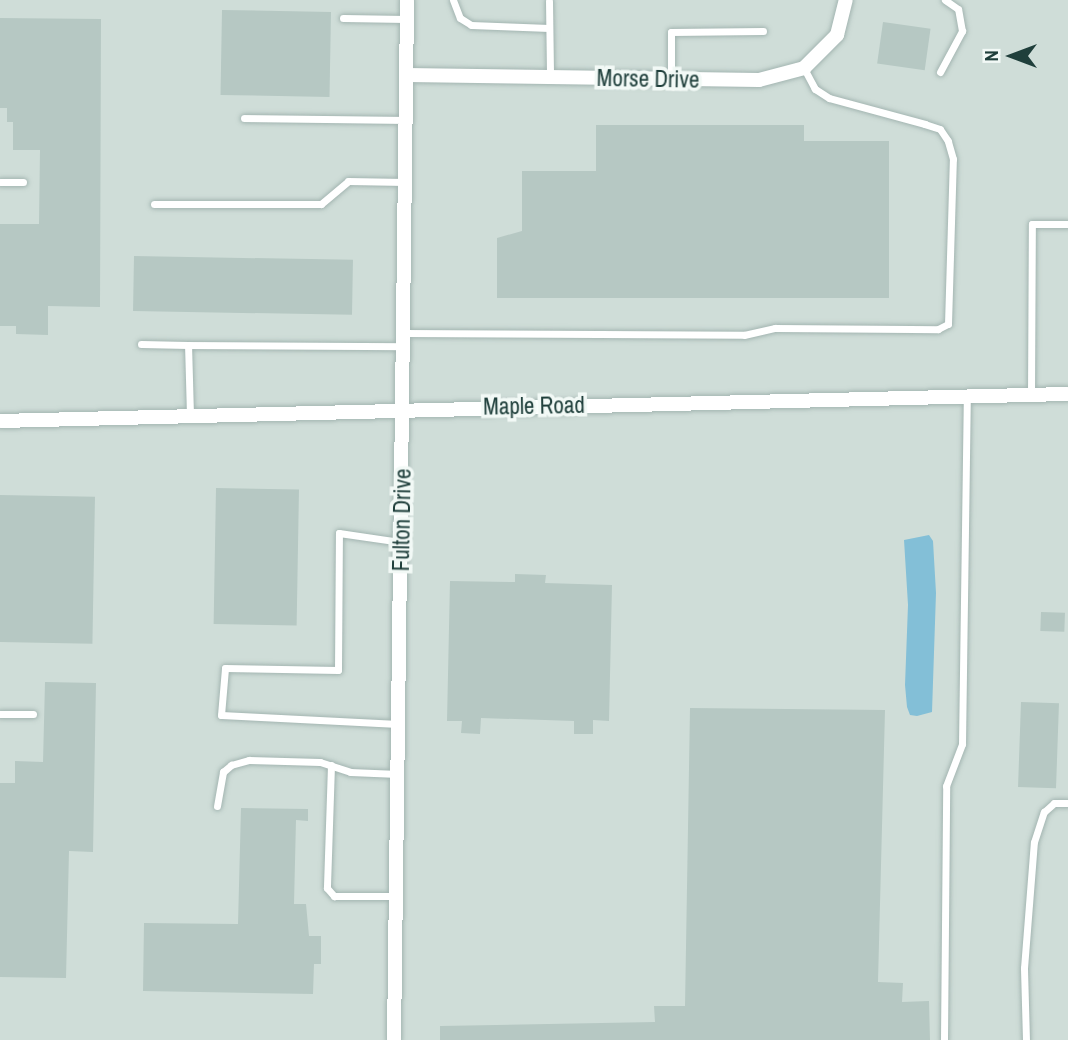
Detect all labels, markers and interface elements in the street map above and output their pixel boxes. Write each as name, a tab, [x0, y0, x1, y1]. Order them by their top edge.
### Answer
north arrow	[977, 21, 1047, 91]
text: N	[978, 50, 1004, 62]
street label: Morse Drive	[596, 64, 700, 94]
street label: Maple Road	[483, 391, 585, 421]
street label: Fulton Drive	[387, 468, 417, 572]

